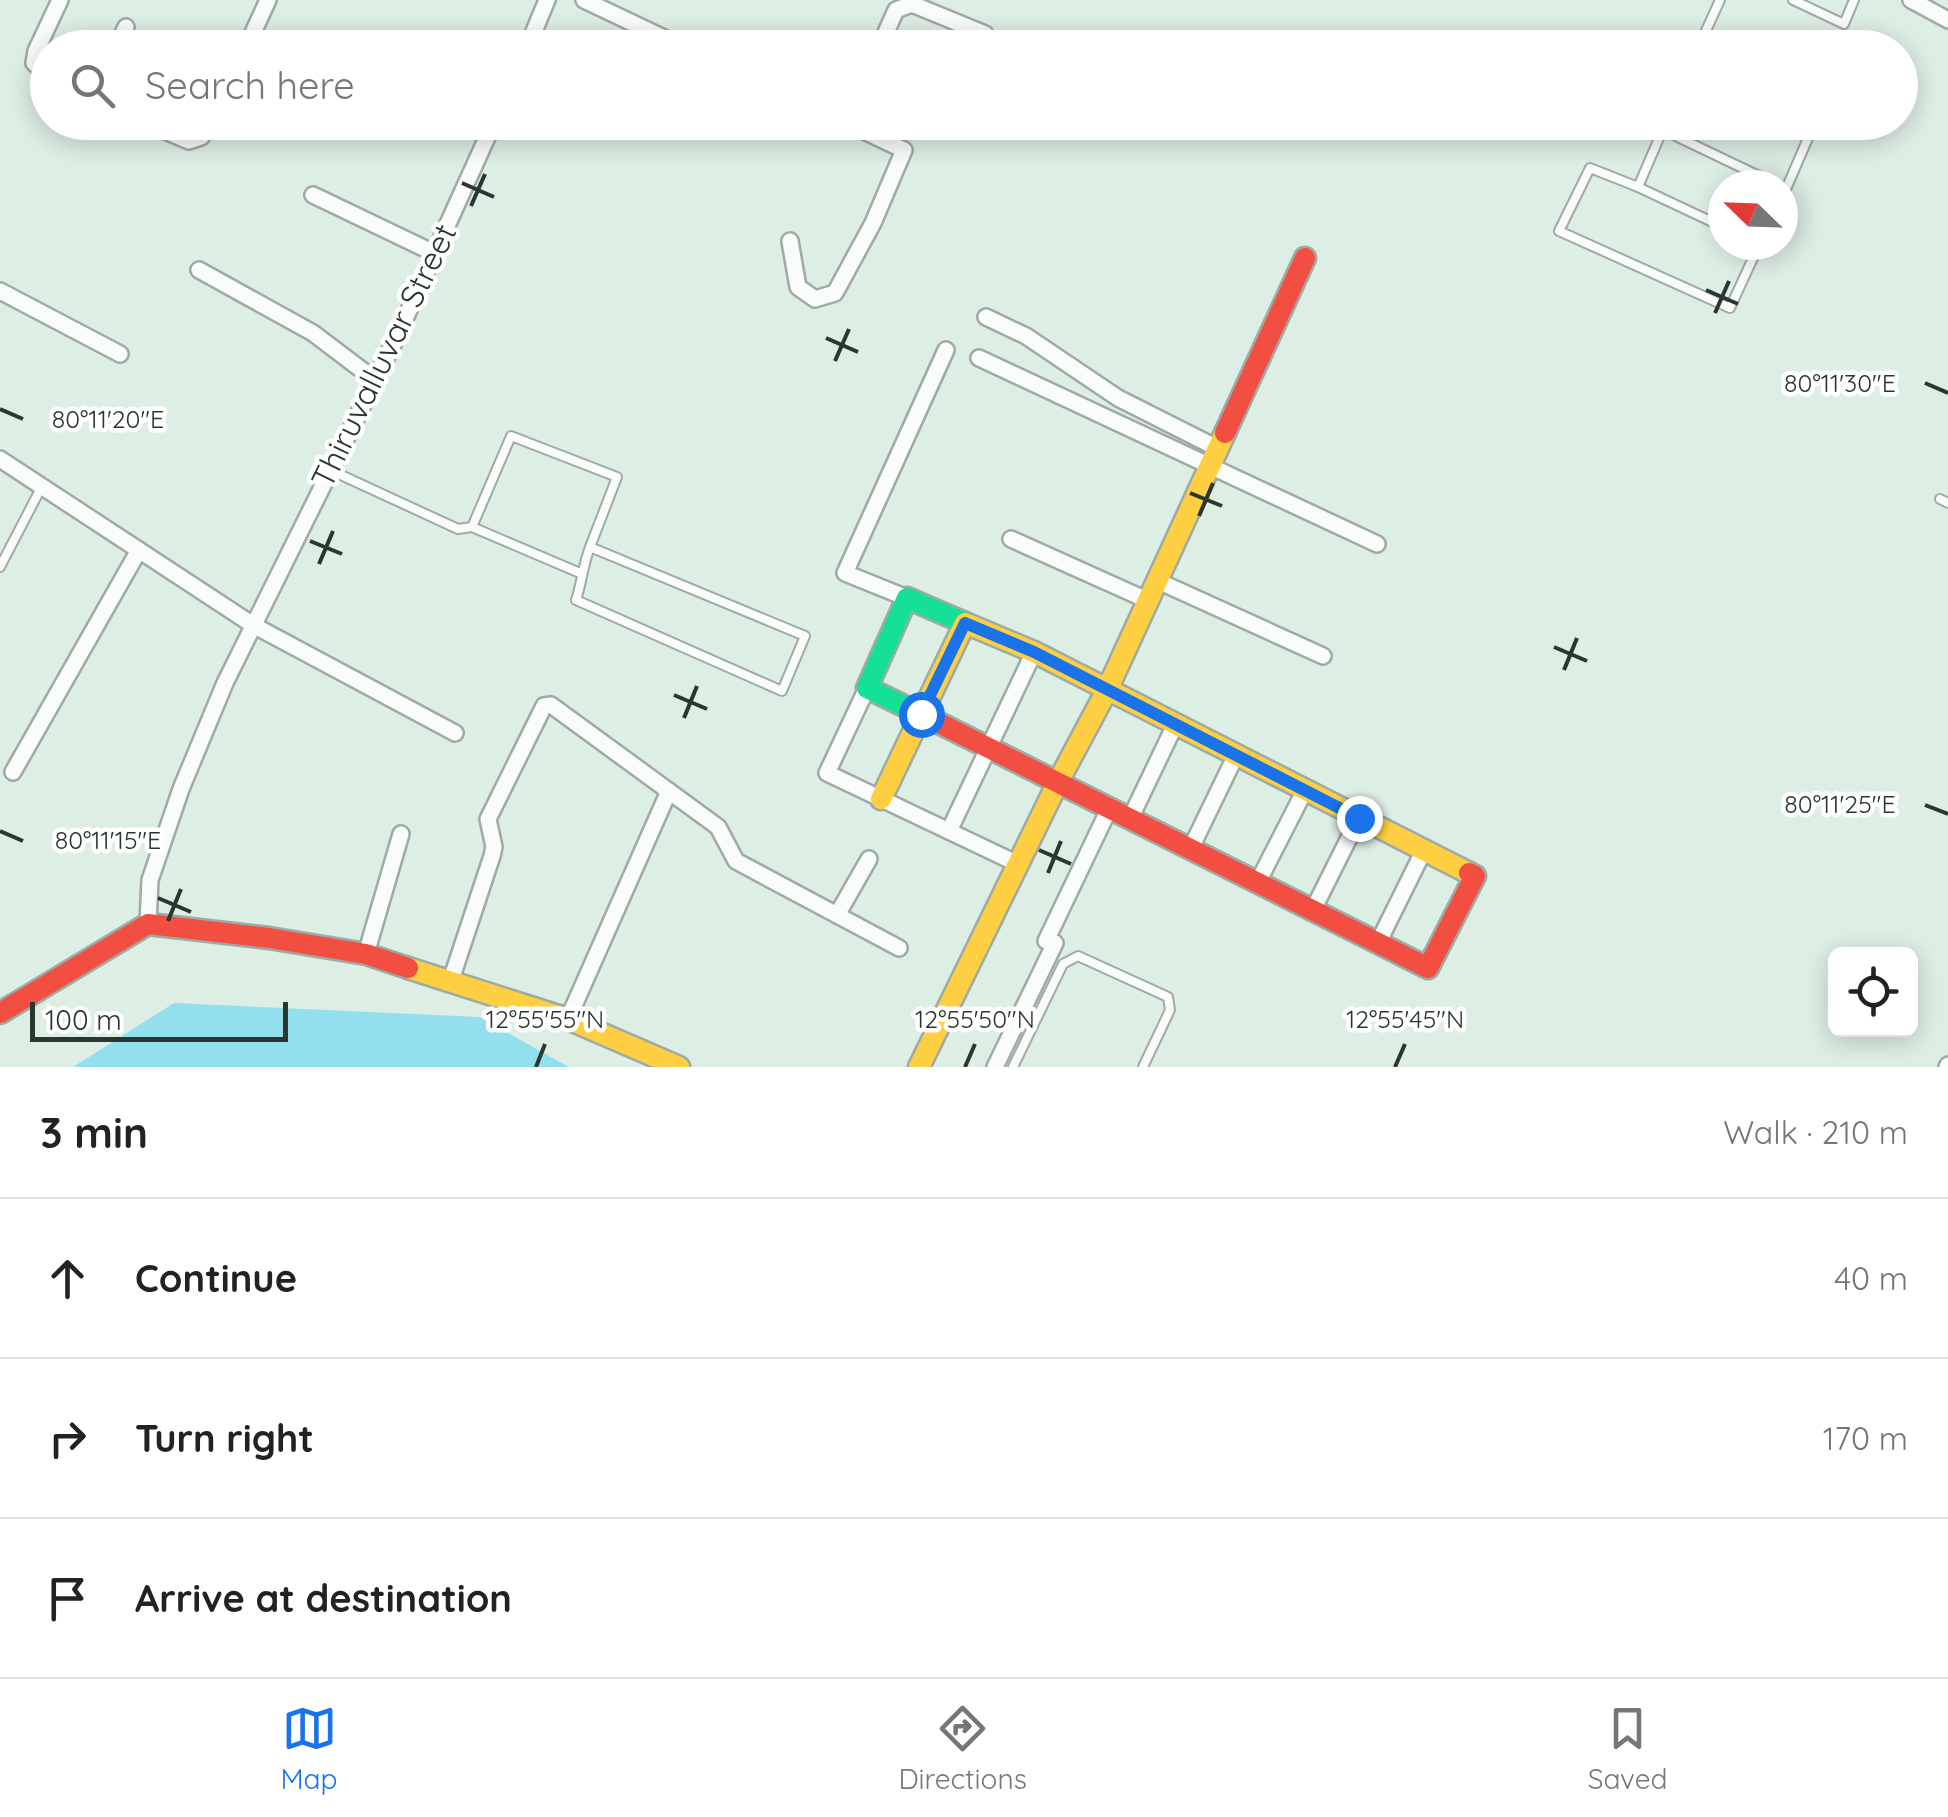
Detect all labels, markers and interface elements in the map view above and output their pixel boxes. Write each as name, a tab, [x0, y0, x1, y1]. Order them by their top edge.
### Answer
search box	[30, 30, 1918, 140]
icon: search	[65, 58, 120, 113]
text: Search here	[145, 61, 355, 109]
north arrow	[1708, 170, 1798, 260]
street label: Thiruvalluvar Street	[302, 217, 464, 494]
text: 80°11'30"E	[1784, 367, 1896, 398]
text: 80°11'20"E	[52, 403, 164, 434]
route start	[899, 692, 945, 738]
text: 80°11'25"E	[1784, 788, 1896, 819]
route end	[1337, 796, 1383, 842]
text: 80°11'15"E	[55, 824, 161, 855]
map controls	[1828, 947, 1918, 1037]
button: locate	[1828, 947, 1918, 1037]
scale bar	[30, 997, 288, 1042]
text: 100 m	[45, 1002, 122, 1037]
text: 12°55'55"N	[486, 1003, 604, 1034]
text: 12°55'50"N	[915, 1003, 1035, 1034]
text: 12°55'45"N	[1346, 1003, 1464, 1034]
text: 3 min	[40, 1106, 148, 1159]
text: Walk · 210 m	[1723, 1112, 1908, 1152]
icon: ahead	[40, 1251, 95, 1306]
text: Continue	[135, 1254, 297, 1302]
text: 40 m	[1834, 1258, 1908, 1298]
icon: right	[40, 1411, 95, 1466]
text: Turn right	[135, 1414, 314, 1462]
text: 170 m	[1823, 1418, 1908, 1458]
icon: arrive	[40, 1571, 95, 1626]
text: Arrive at destination	[135, 1574, 512, 1622]
tab: Map	[280, 1701, 338, 1796]
tab: Directions	[898, 1701, 1027, 1796]
tab: Saved	[1588, 1701, 1668, 1796]

